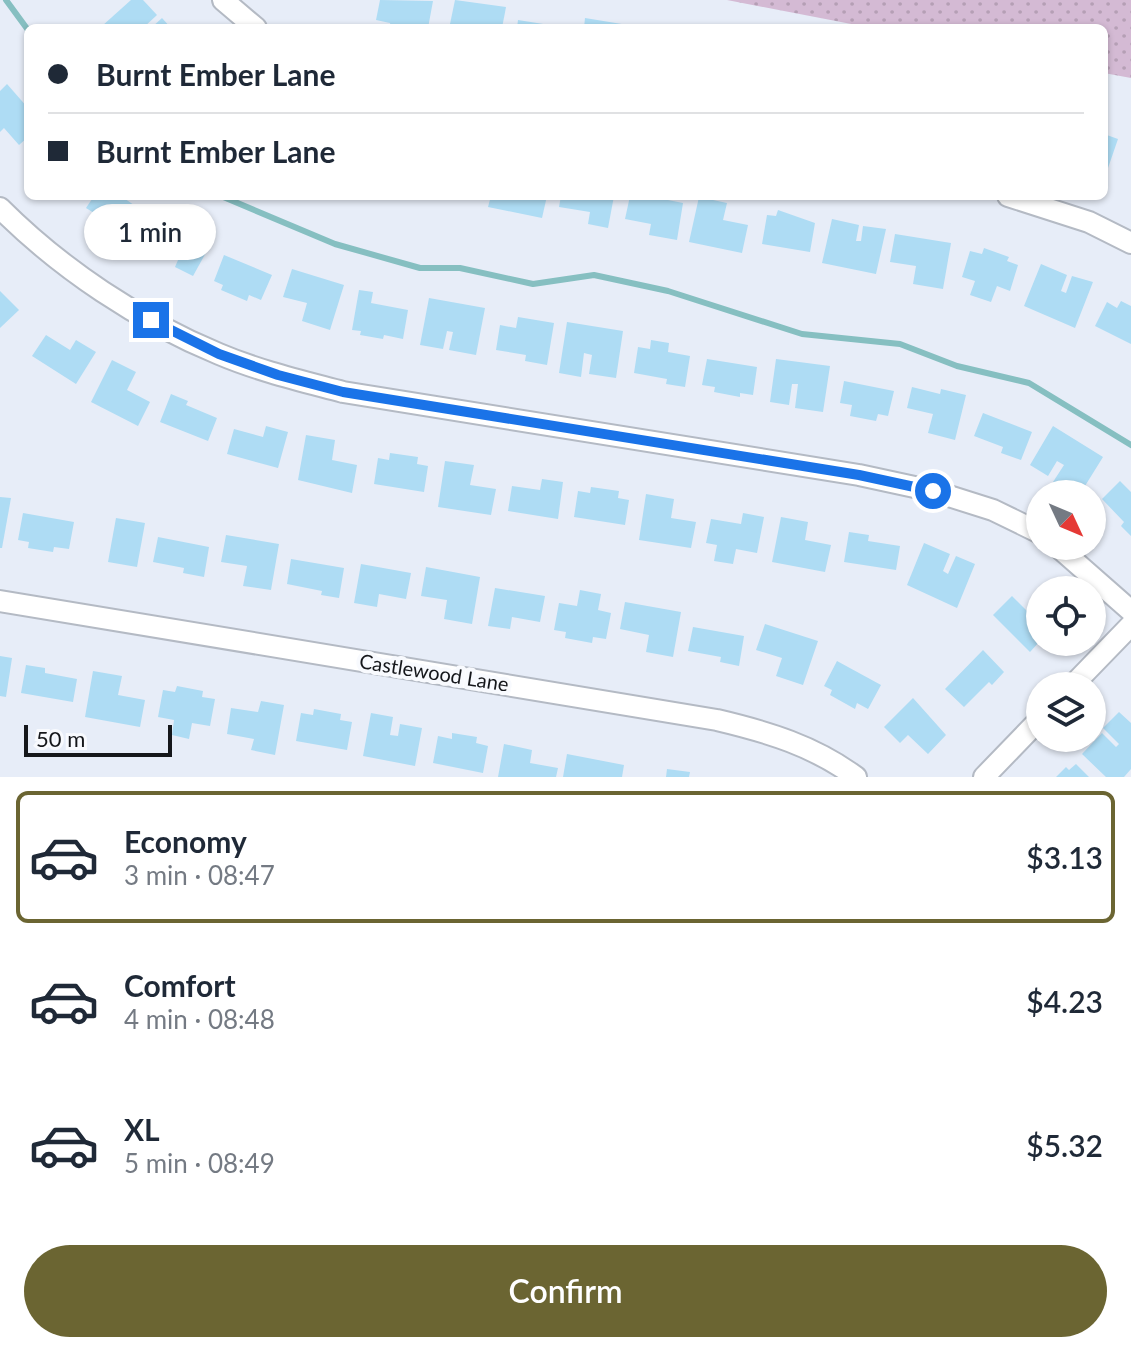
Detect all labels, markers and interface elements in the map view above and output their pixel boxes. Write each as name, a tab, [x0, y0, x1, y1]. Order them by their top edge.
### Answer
text: Burnt Ember Lane	[96, 56, 335, 92]
text: Burnt Ember Lane	[96, 133, 335, 169]
callout: 1 min	[85, 204, 217, 260]
text: 1 min	[118, 216, 182, 248]
route end	[133, 302, 169, 338]
route start	[915, 473, 951, 509]
north arrow	[1026, 480, 1106, 560]
map controls	[1026, 480, 1106, 752]
button: locate	[1026, 576, 1106, 656]
street label: Castlewood Lane	[358, 648, 511, 696]
button: layers	[1026, 672, 1106, 752]
scale bar	[24, 721, 172, 757]
text: 50 m	[36, 725, 85, 752]
icon: car	[28, 821, 100, 893]
text: Economy	[124, 823, 247, 859]
text: $3.13	[1026, 839, 1103, 875]
text: 3 min · 08:47	[124, 859, 275, 891]
icon: car	[28, 965, 100, 1037]
text: Comfort	[124, 967, 236, 1003]
text: $4.23	[1026, 983, 1103, 1019]
text: 4 min · 08:48	[124, 1003, 275, 1035]
icon: car	[28, 1109, 100, 1181]
text: XL	[124, 1111, 160, 1147]
text: $5.32	[1026, 1127, 1103, 1163]
text: 5 min · 08:49	[124, 1147, 275, 1179]
button: Confirm	[24, 1245, 1107, 1337]

